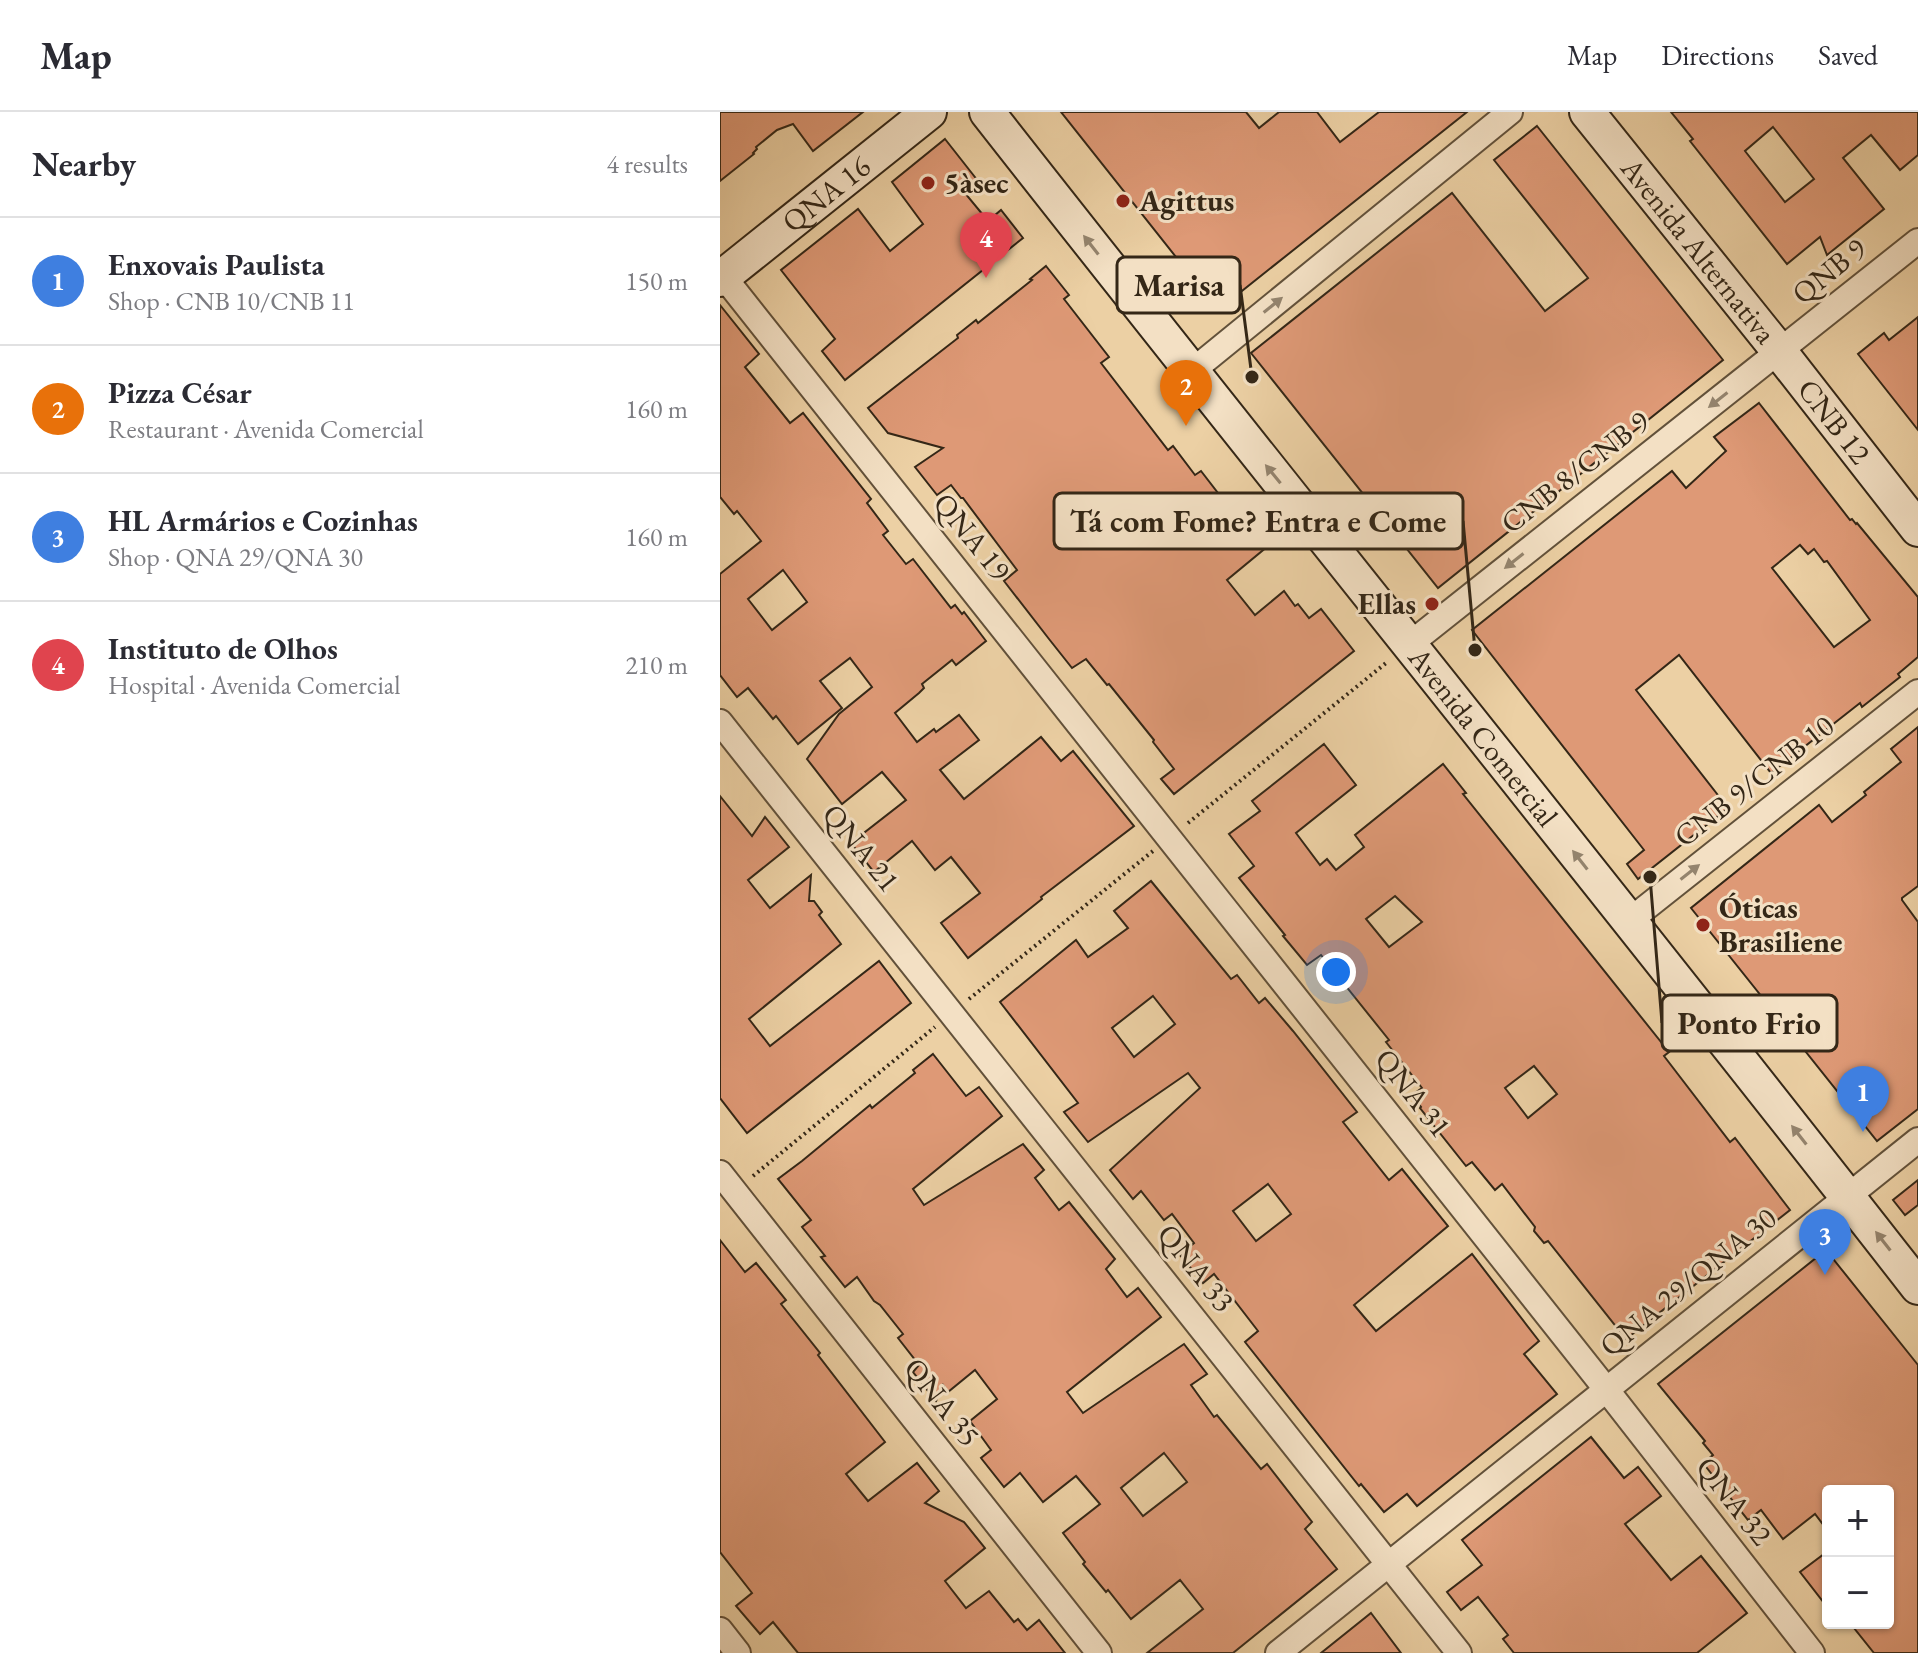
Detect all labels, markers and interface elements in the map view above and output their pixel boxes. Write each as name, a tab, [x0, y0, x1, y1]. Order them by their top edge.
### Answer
text: Map	[40, 31, 112, 80]
text: Map	[1567, 37, 1617, 73]
text: Directions	[1661, 37, 1774, 73]
text: Saved	[1818, 37, 1878, 73]
text: Nearby	[32, 142, 136, 186]
text: 4 results	[607, 147, 688, 181]
street label: QNA 16	[774, 147, 878, 241]
street label: Avenida Alternativa	[1612, 149, 1785, 351]
place label: 5àsec	[944, 163, 1009, 202]
marker: 5àsec	[919, 174, 937, 192]
place label: Agittus	[1138, 181, 1234, 220]
marker: Agittus	[1114, 192, 1132, 210]
pin: 4	[960, 212, 1012, 278]
street label: QNB 9	[1784, 229, 1874, 312]
one-way arrow	[1084, 235, 1100, 255]
text: Enxovais Paulista	[108, 245, 325, 284]
callout: Marisa	[1117, 257, 1240, 313]
text: 1	[51, 264, 65, 298]
text: 150 m	[625, 264, 688, 298]
text: Marisa	[1134, 264, 1225, 306]
text: Shop · CNB 10/CNB 11	[108, 284, 355, 318]
one-way arrow	[1263, 298, 1283, 314]
pin: 2	[1160, 360, 1212, 426]
street label: CNB 12	[1789, 371, 1880, 472]
text: Pizza César	[108, 373, 252, 412]
one-way arrow	[1708, 391, 1728, 407]
text: 2	[51, 392, 65, 426]
text: 160 m	[625, 392, 688, 426]
street label: CNB 8/CNB 9	[1493, 401, 1657, 542]
text: Restaurant · Avenida Comercial	[108, 412, 424, 446]
one-way arrow	[1265, 464, 1282, 484]
street label: QNA 19	[925, 485, 1020, 589]
callout: Tá com Fome? Entra e Come	[1054, 493, 1463, 549]
text: Tá com Fome? Entra e Come	[1070, 500, 1446, 542]
text: HL Armários e Cozinhas	[108, 501, 418, 540]
text: 3	[51, 520, 65, 554]
text: 160 m	[625, 520, 688, 554]
text: Shop · QNA 29/QNA 30	[108, 540, 363, 574]
one-way arrow	[1504, 552, 1524, 569]
place label: Ellas	[1358, 584, 1416, 623]
marker: Ellas	[1423, 595, 1441, 613]
text: Instituto de Olhos	[108, 629, 338, 668]
street label: Avenida Comercial	[1399, 638, 1567, 835]
text: 4	[51, 648, 65, 682]
text: 210 m	[625, 648, 688, 682]
text: Hospital · Avenida Comercial	[108, 668, 400, 702]
street label: CNB 9/CNB 10	[1666, 706, 1842, 855]
street label: QNA 21	[814, 796, 909, 900]
one-way arrow	[1573, 850, 1589, 870]
one-way arrow	[1680, 865, 1700, 881]
place label: Óticas Brasiliene	[1719, 888, 1842, 961]
marker: Óticas Brasiliene	[1694, 916, 1712, 934]
your location	[1316, 952, 1356, 992]
callout: Ponto Frio	[1662, 995, 1837, 1051]
text: Ponto Frio	[1677, 1002, 1821, 1044]
street label: QNA 31	[1367, 1040, 1460, 1145]
pin: 1	[1837, 1066, 1889, 1132]
one-way arrow	[1791, 1125, 1807, 1145]
street label: QNA 29/QNA 30	[1591, 1198, 1784, 1365]
pin: 3	[1799, 1209, 1851, 1275]
street label: QNA 33	[1149, 1216, 1244, 1320]
one-way arrow	[1875, 1231, 1891, 1251]
street label: QNA 35	[896, 1349, 989, 1454]
street label: QNA 32	[1688, 1448, 1782, 1553]
map controls	[1822, 1485, 1894, 1629]
button: +	[1822, 1485, 1894, 1557]
button: −	[1822, 1557, 1894, 1629]

